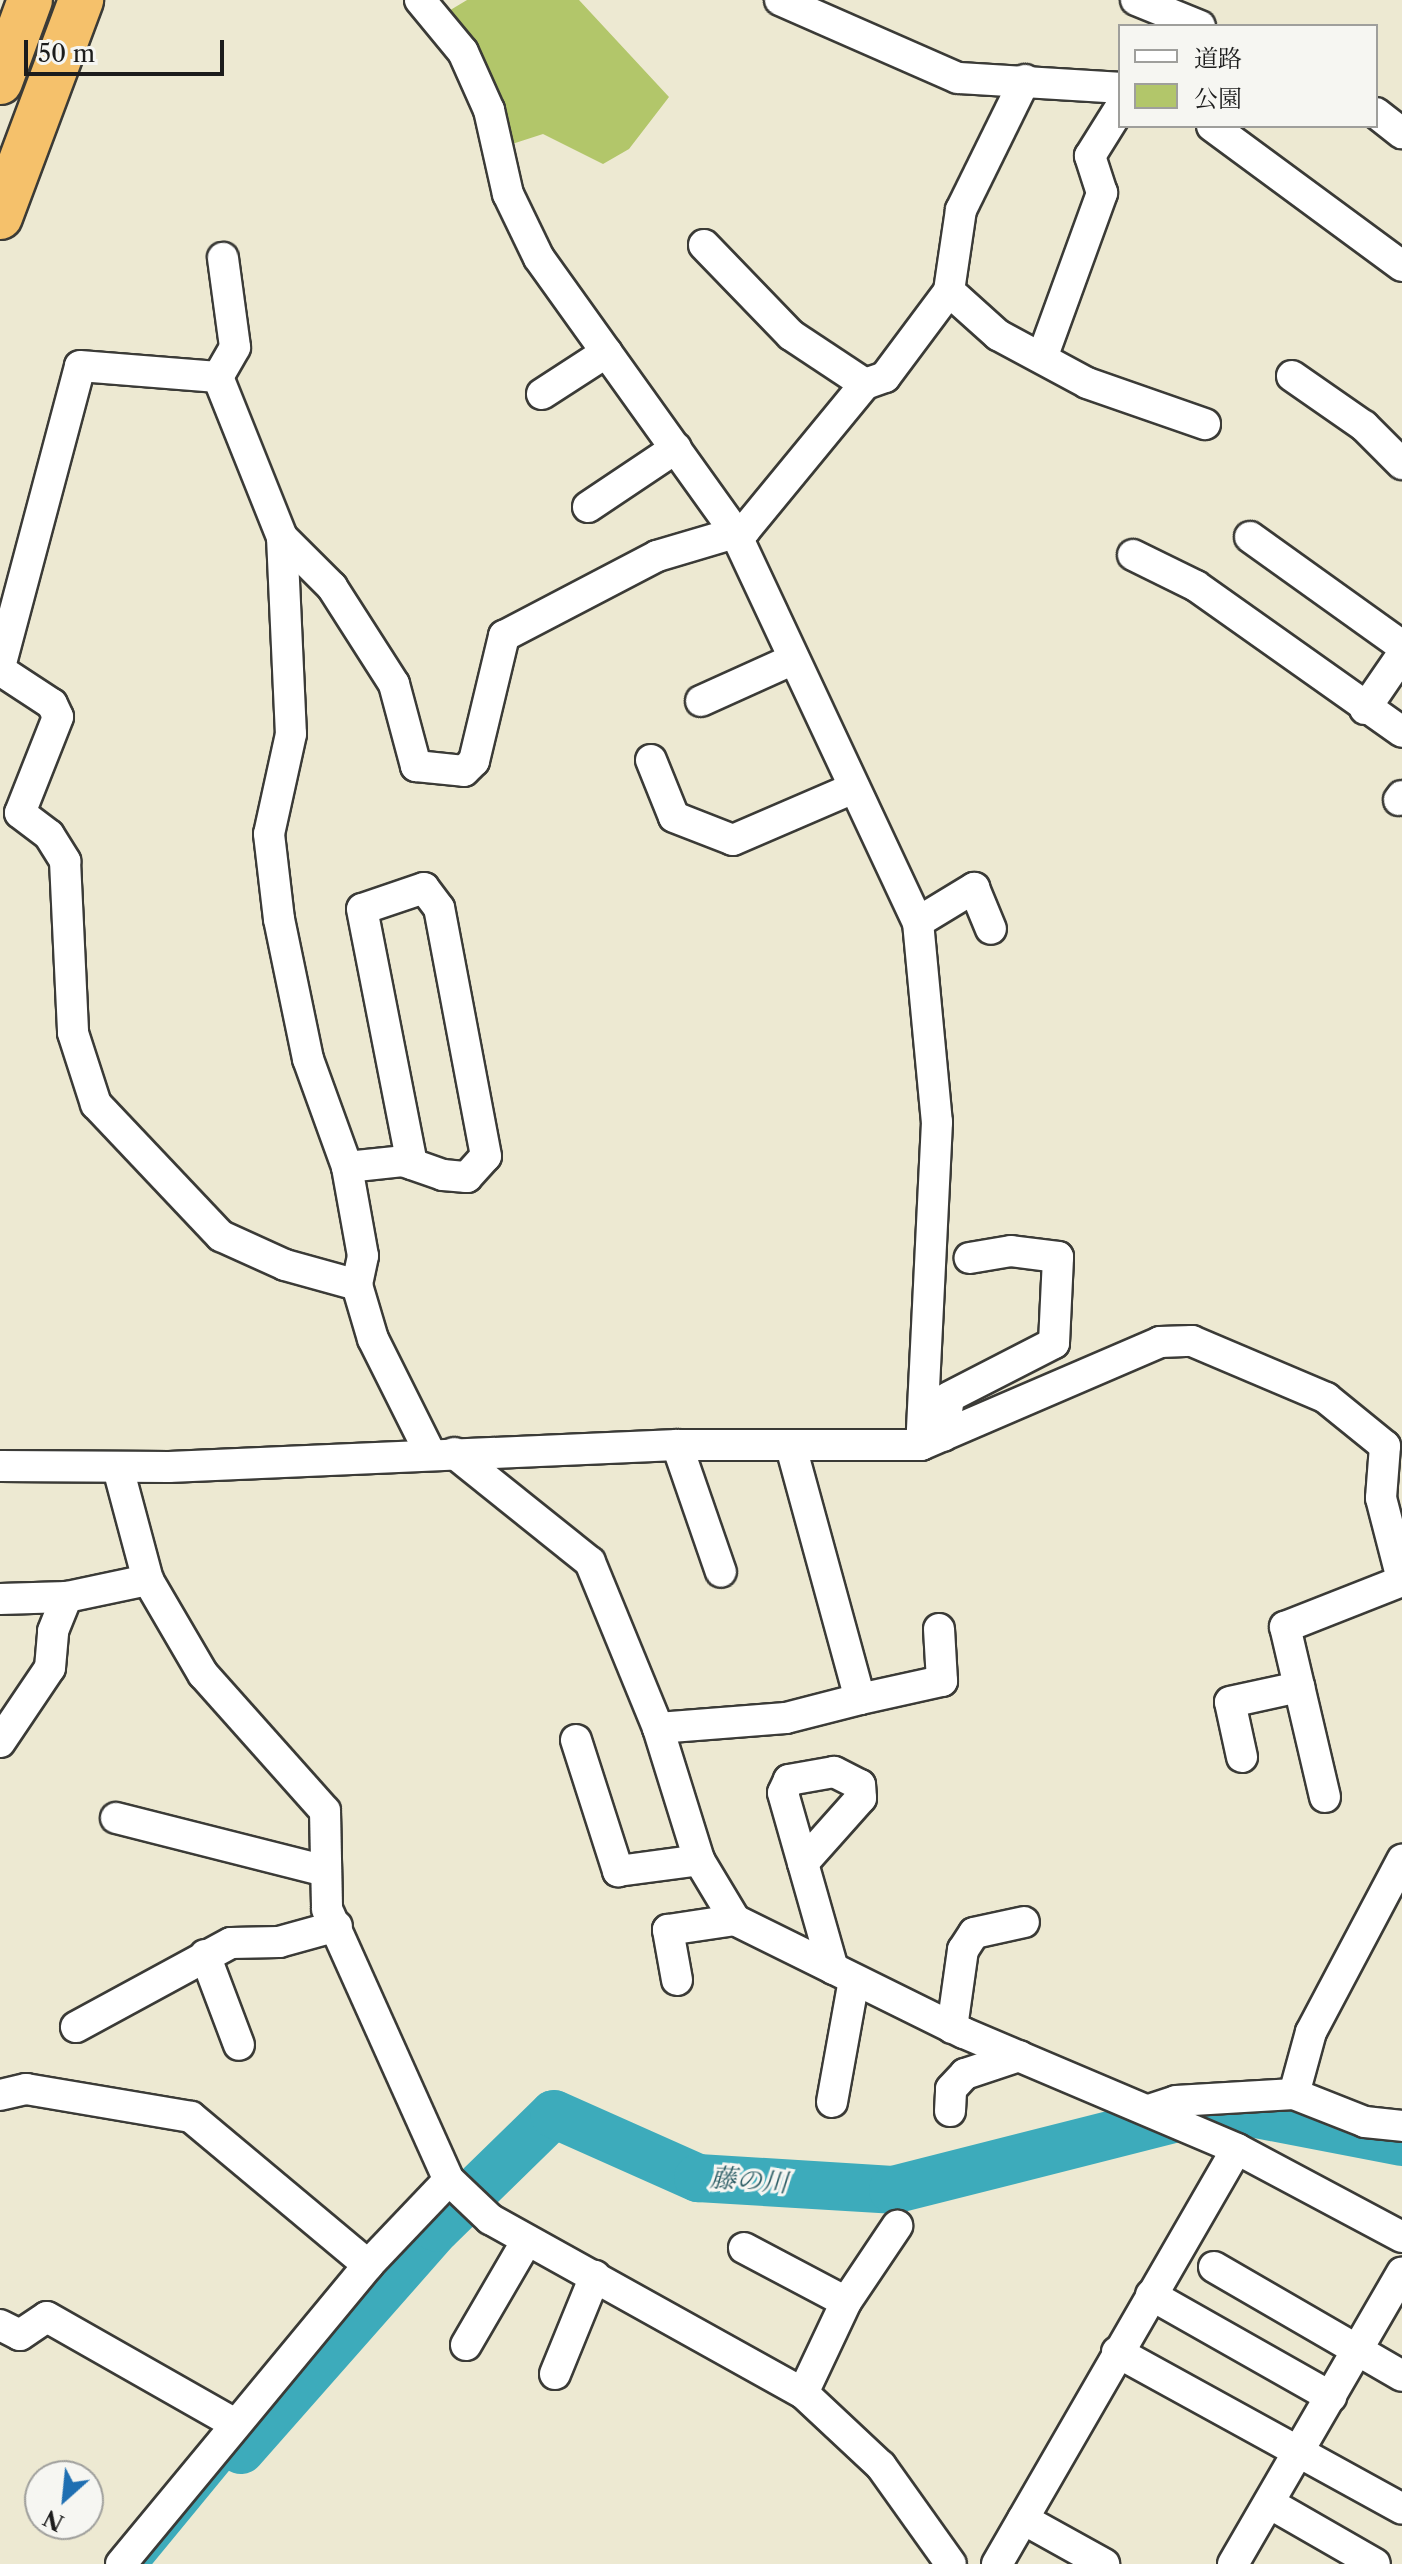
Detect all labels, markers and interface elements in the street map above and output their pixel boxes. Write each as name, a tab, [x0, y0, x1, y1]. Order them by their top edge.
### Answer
scale bar	[28, 24, 228, 74]
legend	[1118, 24, 1378, 128]
text: 50 m	[38, 39, 95, 68]
text: 道路	[1194, 44, 1242, 73]
text: 公園	[1194, 84, 1242, 113]
water label: 藤の川	[709, 2163, 789, 2199]
north arrow	[24, 2460, 104, 2540]
text: N	[39, 2504, 68, 2536]

